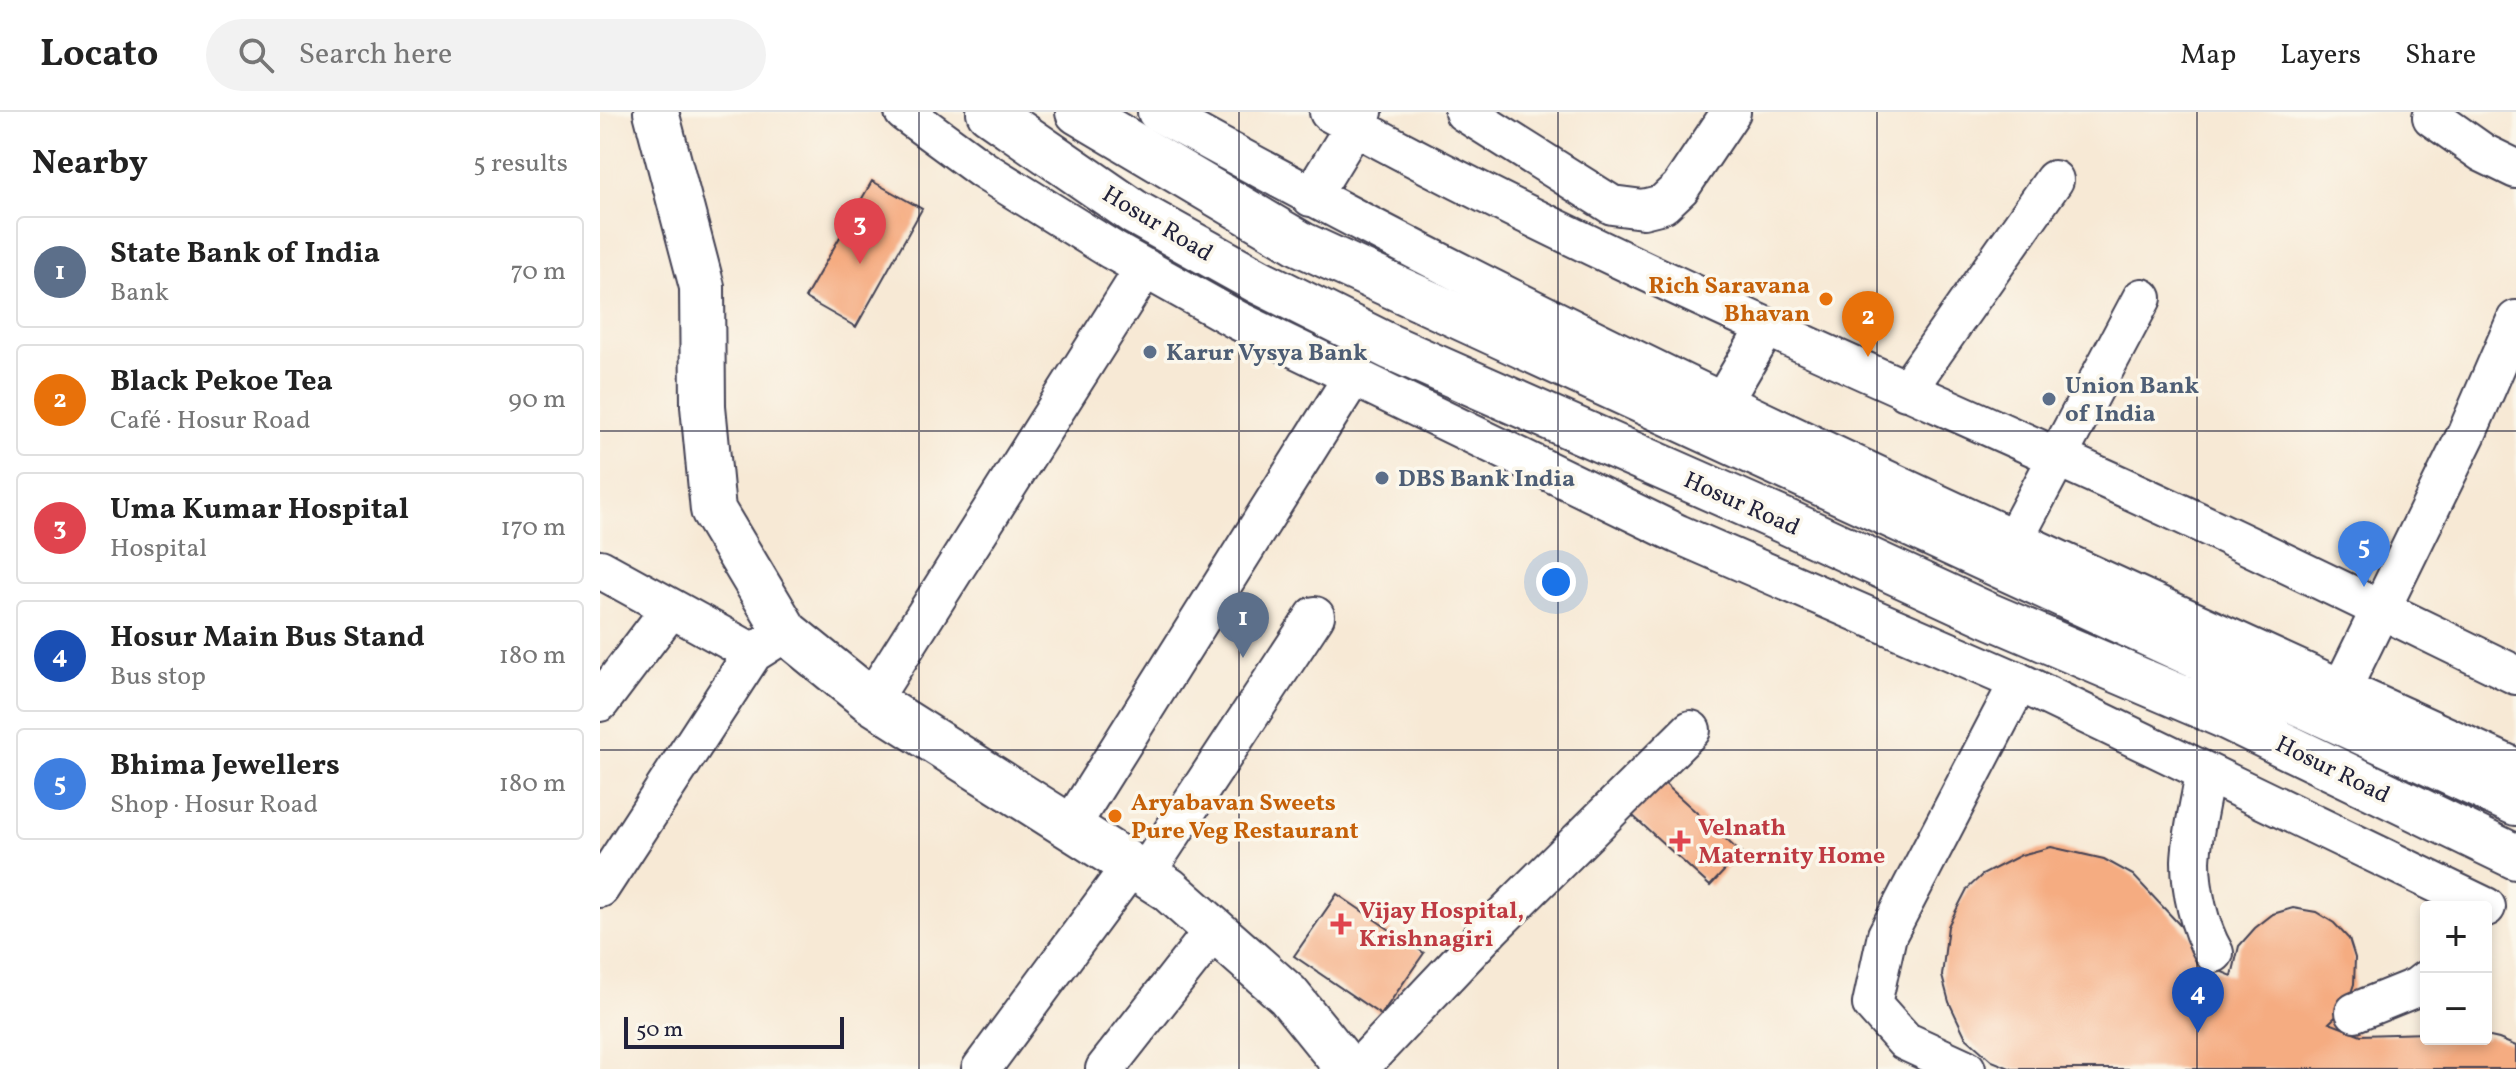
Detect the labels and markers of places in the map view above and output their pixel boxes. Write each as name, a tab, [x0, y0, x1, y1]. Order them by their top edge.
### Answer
pin: 3	[834, 198, 886, 264]
place label: Rich Saravana Bhavan	[1648, 270, 1810, 332]
marker: Rich Saravana Bhavan	[1817, 290, 1835, 308]
pin: 2	[1842, 291, 1894, 357]
place label: Karur Vysya Bank	[1166, 337, 1368, 371]
marker: Karur Vysya Bank	[1141, 343, 1159, 361]
place label: Union Bank of India	[2065, 370, 2200, 432]
marker: Union Bank of India	[2040, 390, 2058, 408]
place label: DBS Bank India	[1398, 463, 1575, 497]
marker: DBS Bank India	[1373, 469, 1391, 487]
pin: 5	[2338, 521, 2390, 587]
pin: 1	[1217, 592, 1269, 658]
place label: Aryabavan Sweets Pure Veg Restaurant	[1131, 787, 1359, 849]
marker: Aryabavan Sweets Pure Veg Restaurant	[1106, 807, 1124, 825]
place label: Velnath Maternity Home	[1698, 812, 1885, 874]
marker: Velnath Maternity Home	[1669, 830, 1691, 852]
place label: Vijay Hospital, Krishnagiri	[1359, 895, 1524, 957]
marker: Vijay Hospital, Krishnagiri	[1330, 913, 1352, 935]
pin: 4	[2172, 967, 2224, 1033]

